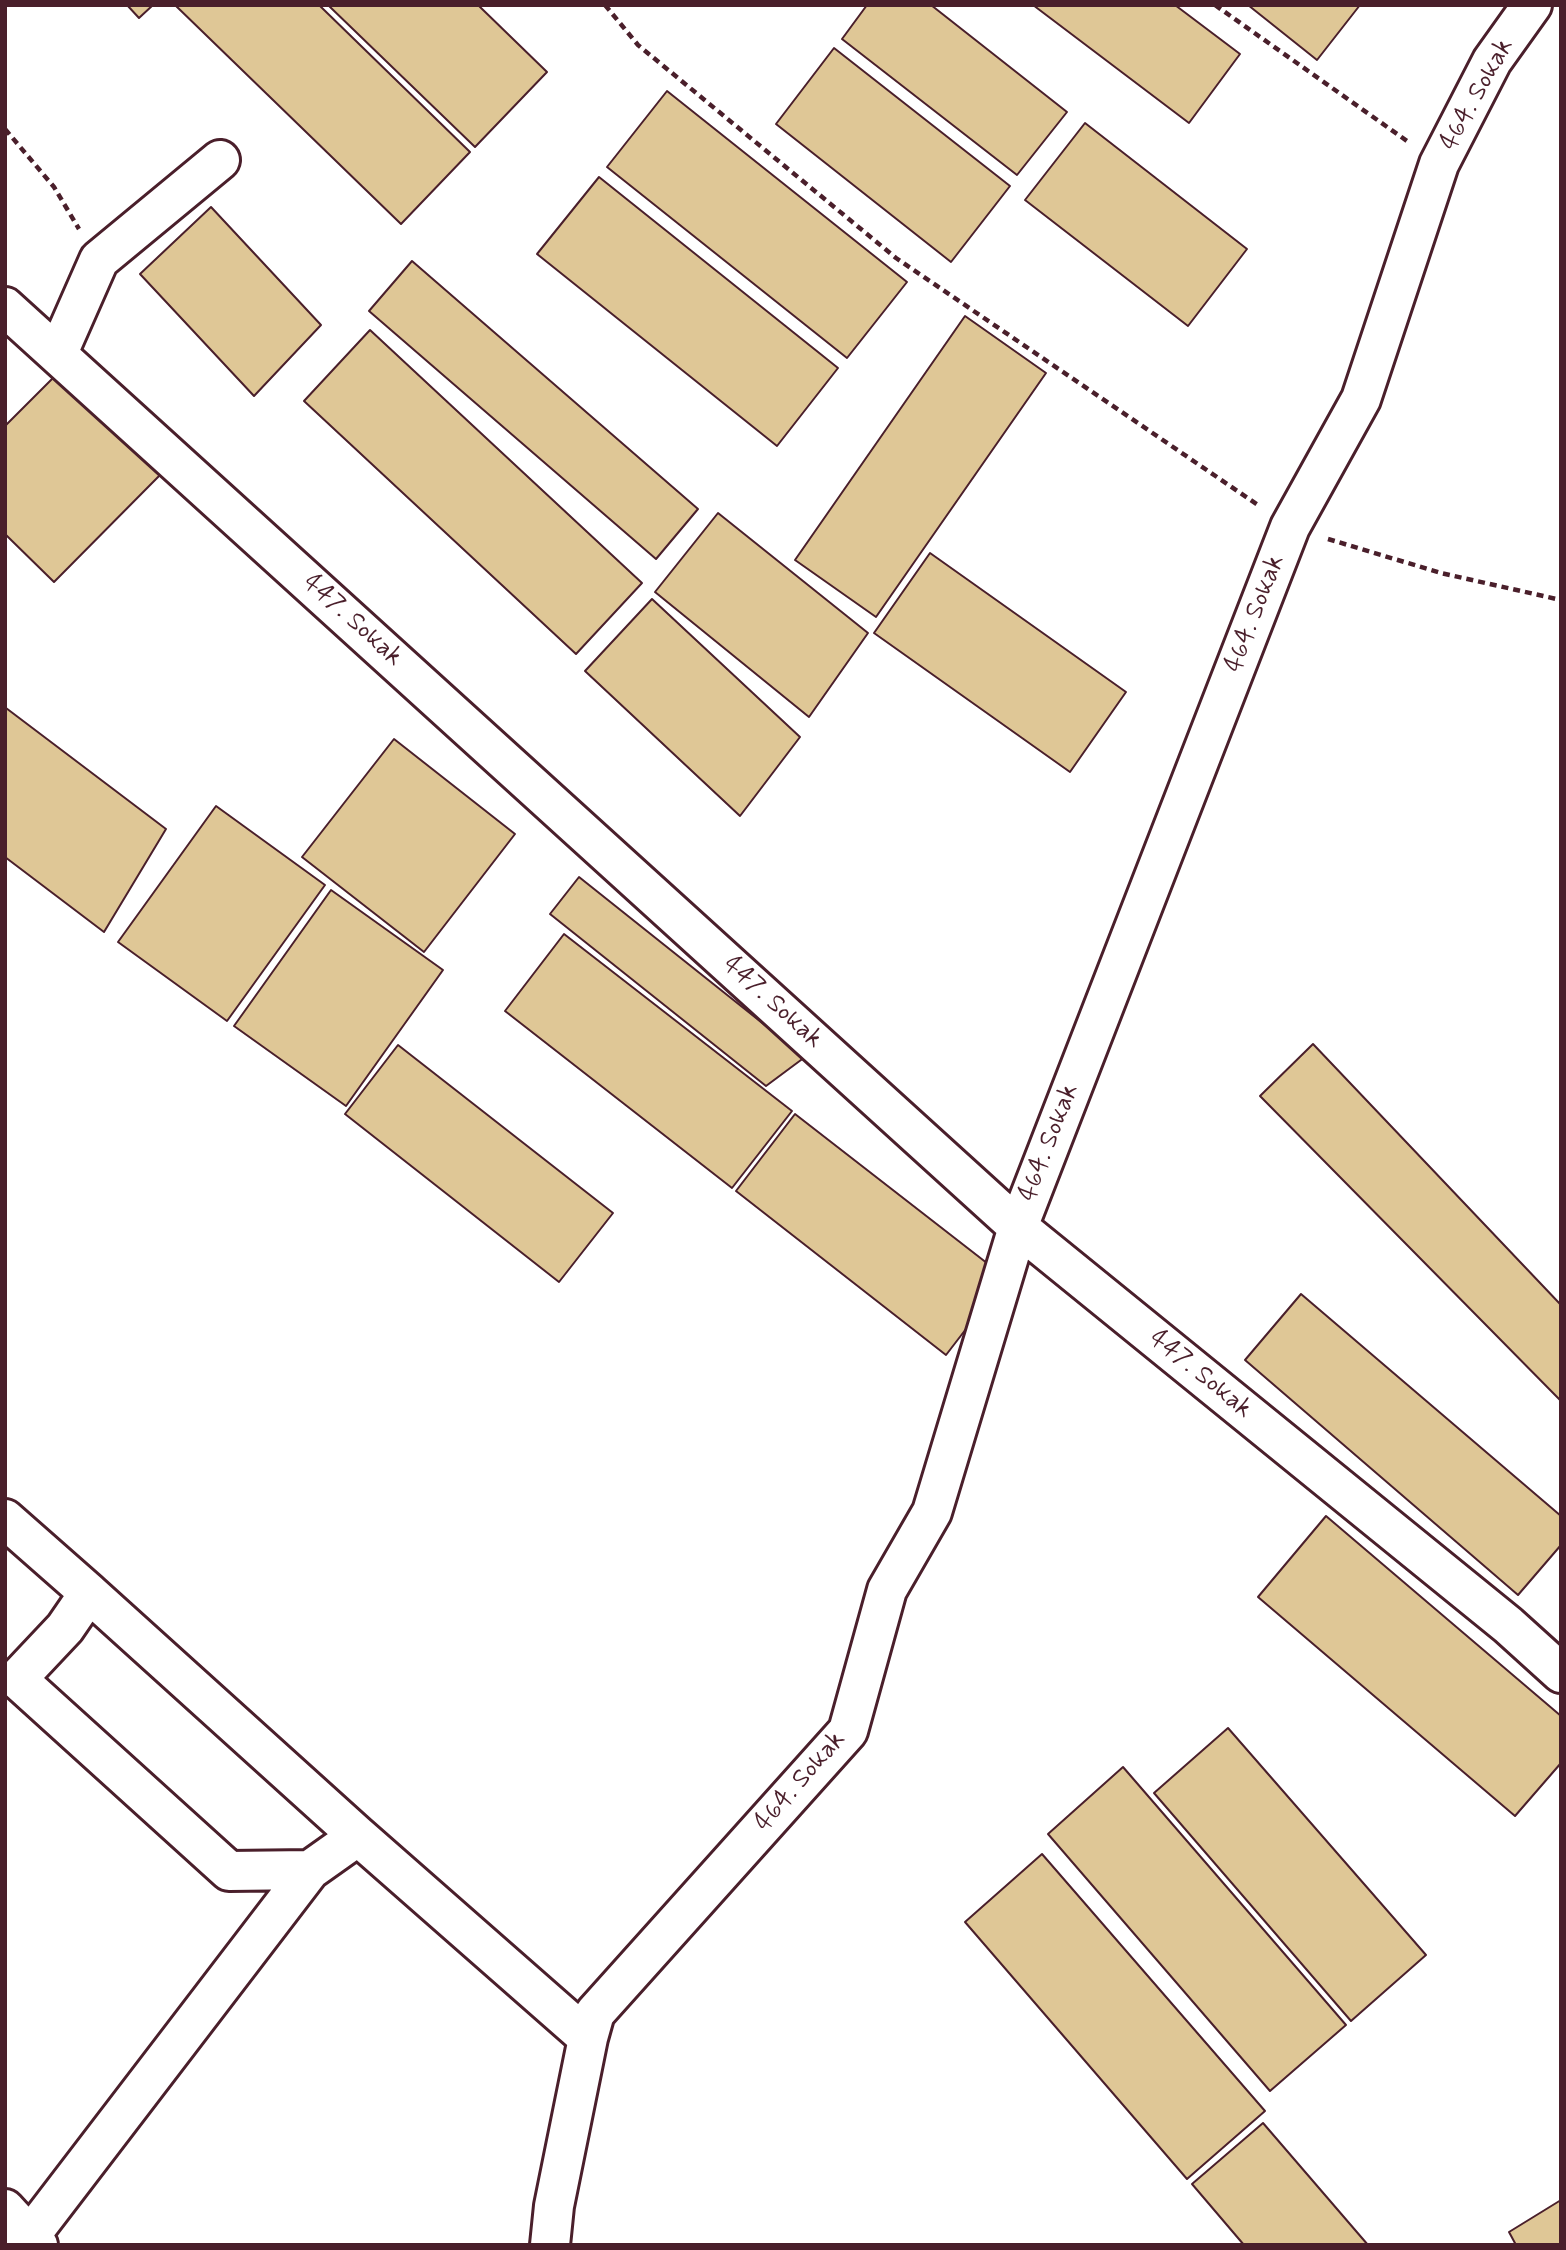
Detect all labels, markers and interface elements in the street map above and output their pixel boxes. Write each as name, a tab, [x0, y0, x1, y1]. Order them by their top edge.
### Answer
street label: 464. Sokak	[1435, 34, 1521, 156]
street label: 464. Sokak	[1219, 551, 1293, 677]
street label: 447. Sokak	[296, 568, 408, 674]
street label: 447. Sokak	[716, 950, 828, 1056]
street label: 464. Sokak	[1013, 1080, 1087, 1206]
street label: 447. Sokak	[1142, 1324, 1258, 1426]
street label: 464. Sokak	[749, 1725, 853, 1839]

